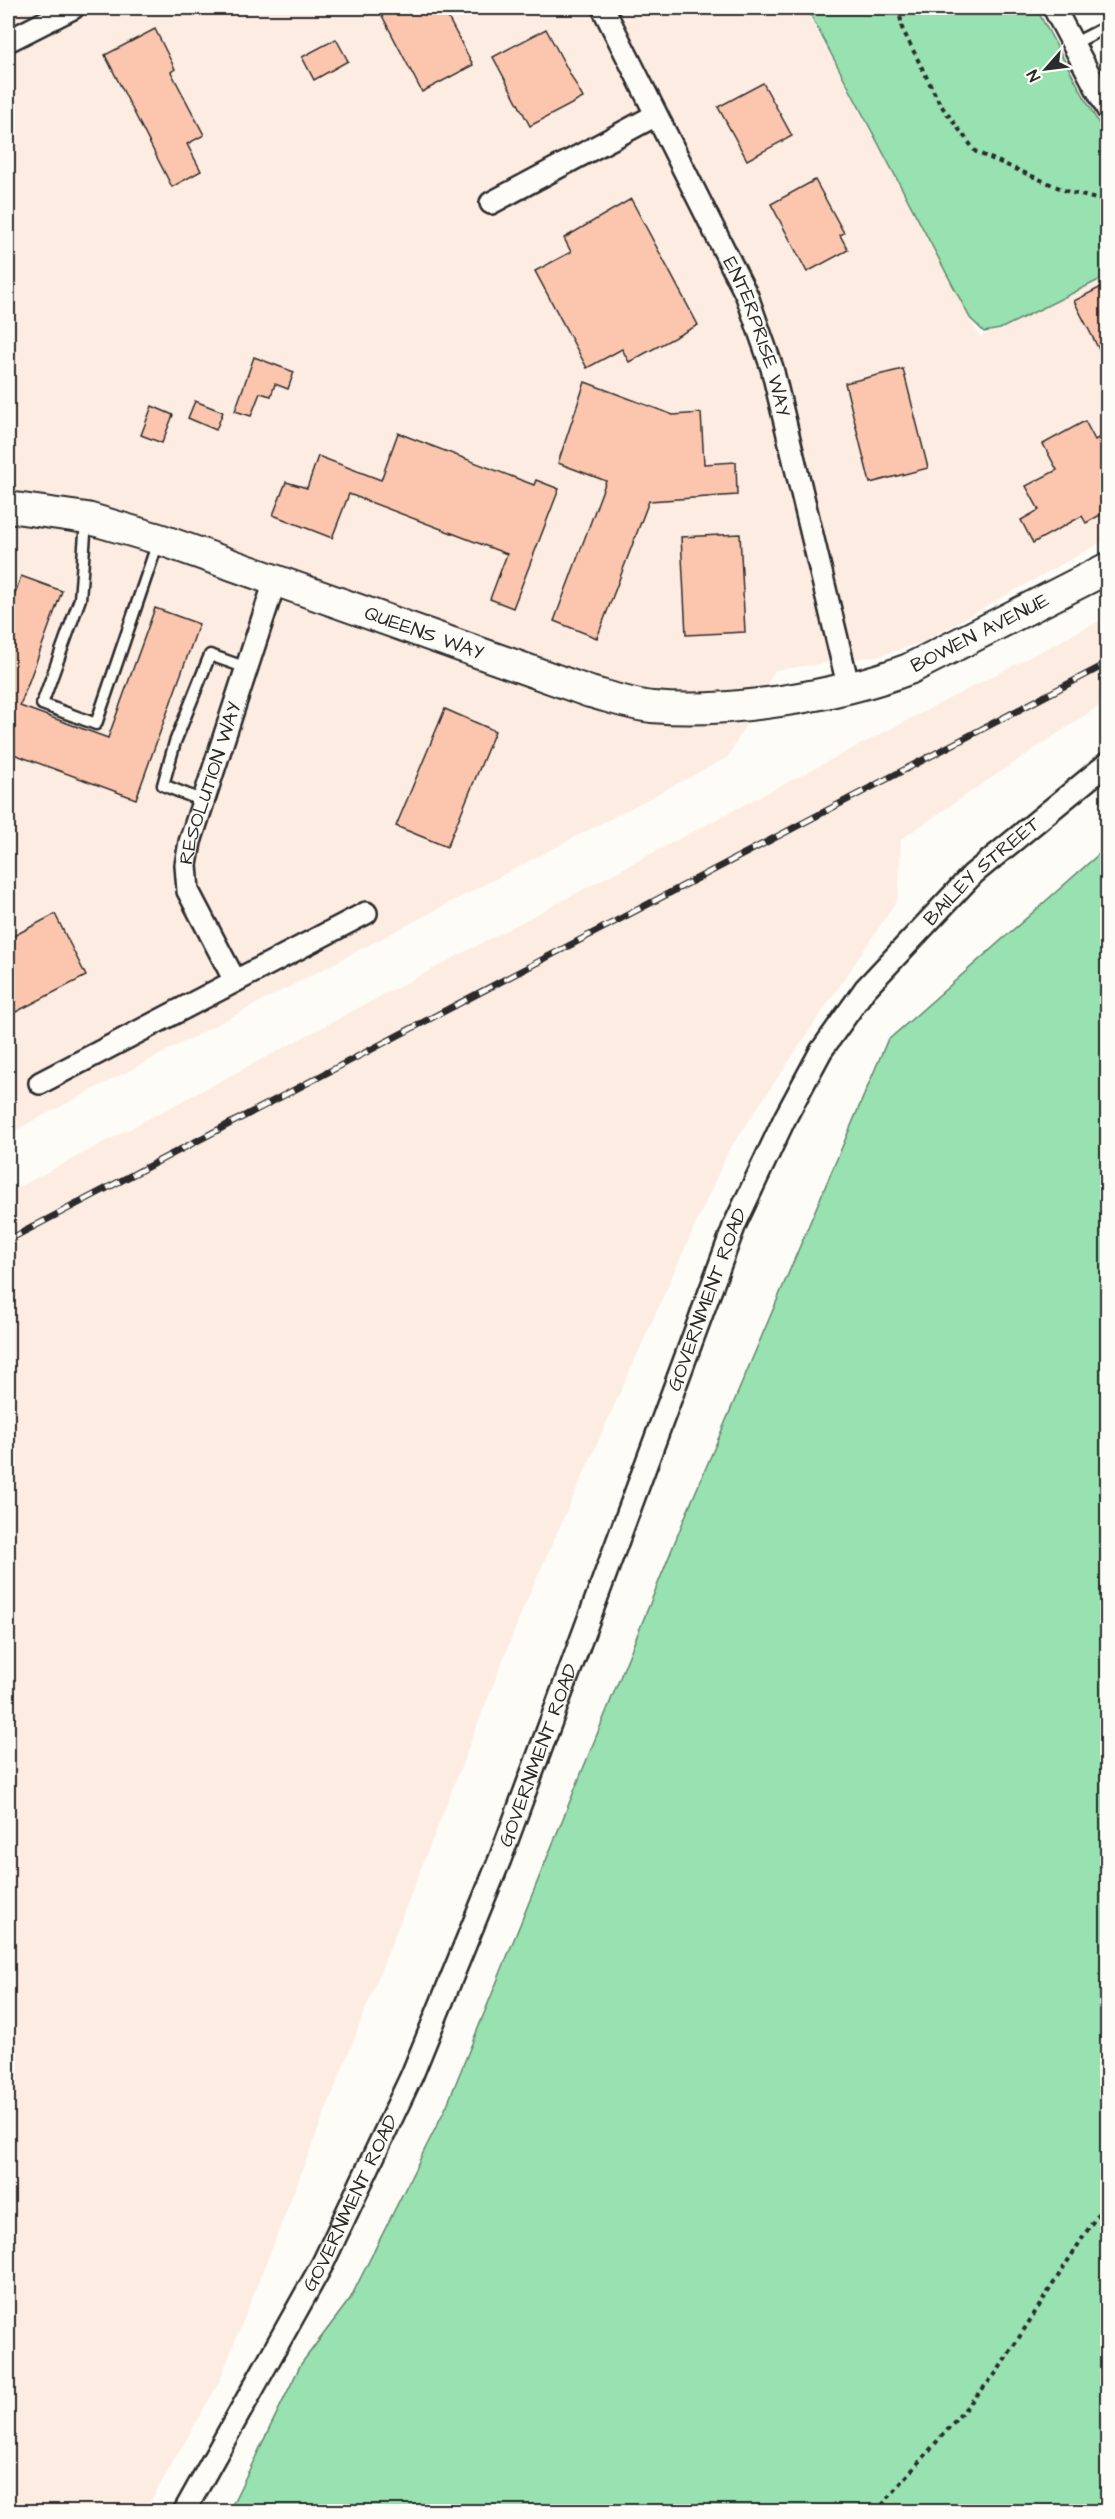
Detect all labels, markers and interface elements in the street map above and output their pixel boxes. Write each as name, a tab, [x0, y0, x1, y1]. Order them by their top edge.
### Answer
north arrow	[1016, 39, 1076, 99]
text: N	[1022, 66, 1046, 85]
street label: ENTERPRISE WAY	[716, 252, 797, 420]
street label: BOWEN AVENUE	[906, 586, 1054, 680]
street label: QUEENS WAY	[360, 599, 488, 667]
street label: RESOLUTION WAY	[172, 698, 249, 867]
street label: BAILEY STREET	[917, 810, 1047, 932]
street label: GOVERNMENT ROAD	[660, 1203, 755, 1395]
street label: GOVERNMENT ROAD	[492, 1660, 585, 1851]
street label: GOVERNMENT ROAD	[296, 2110, 405, 2297]

